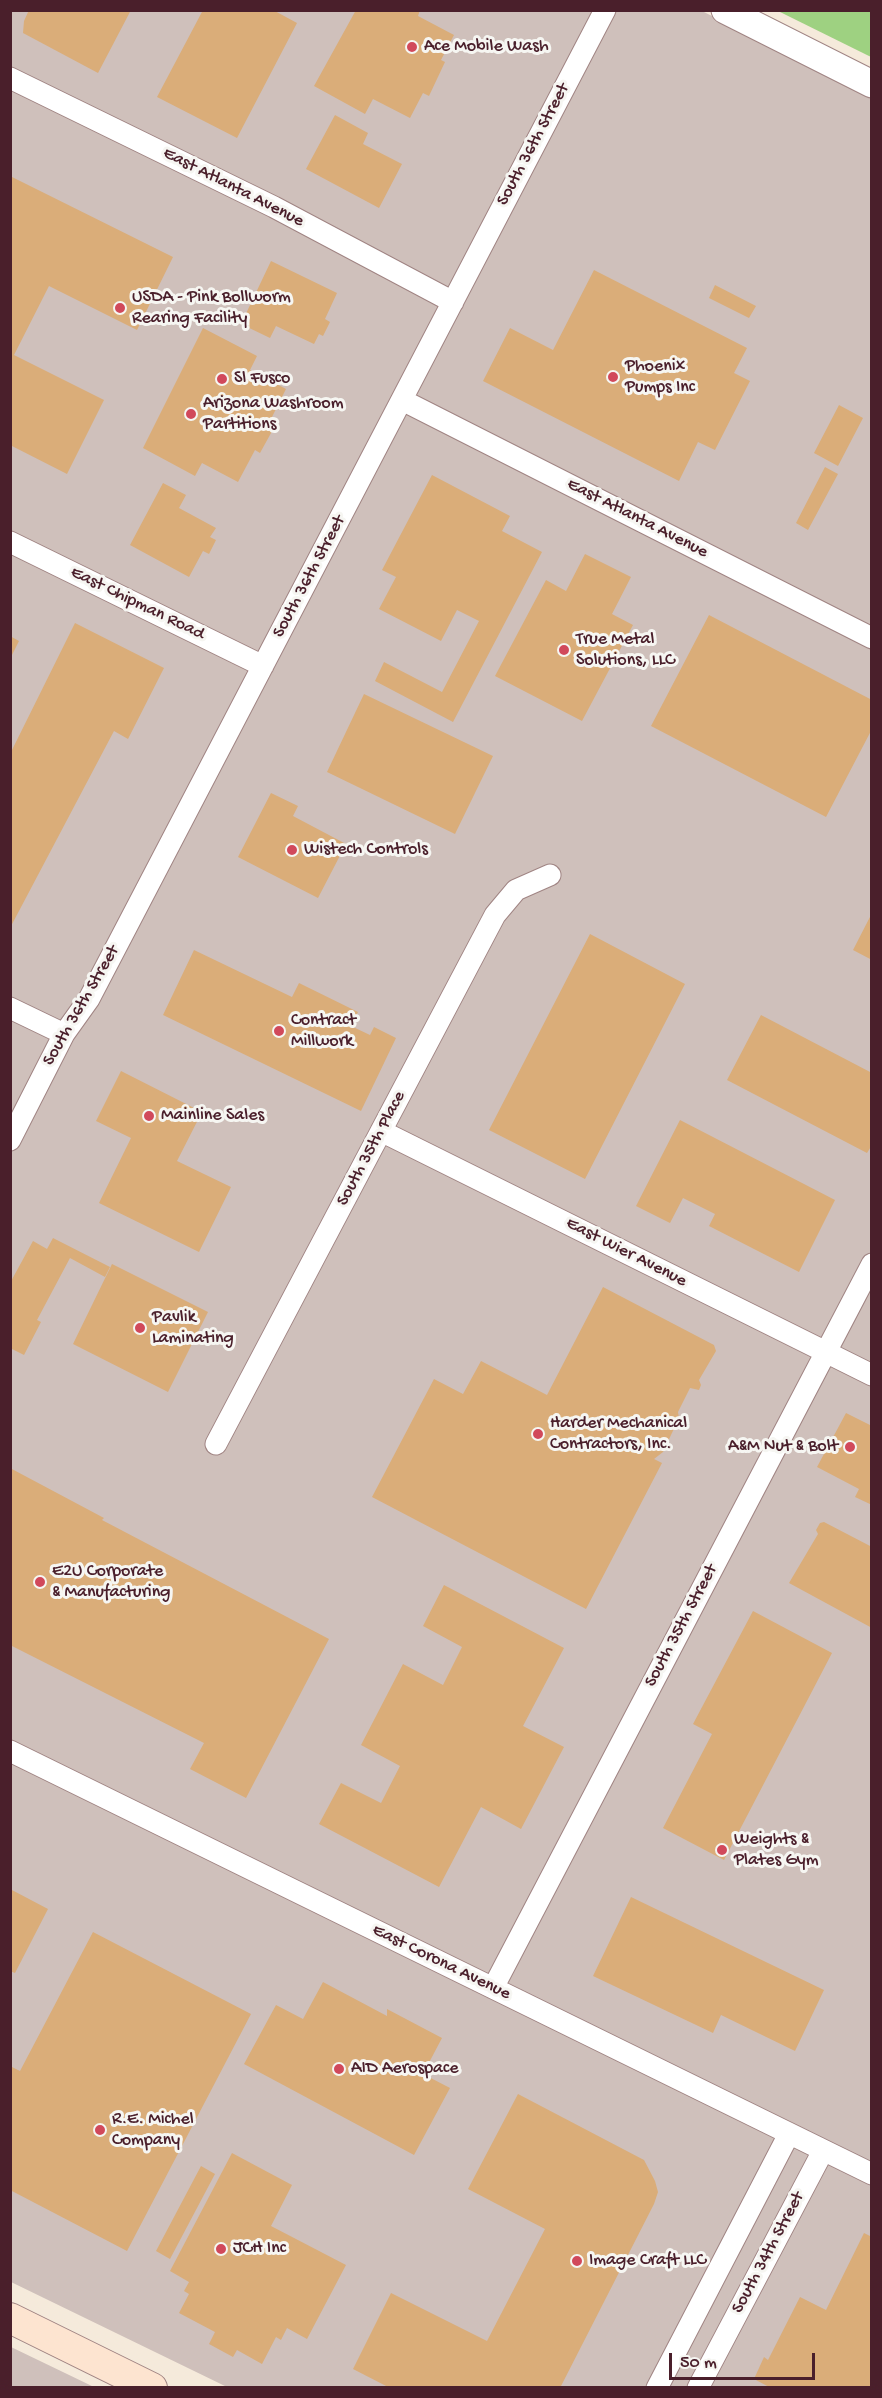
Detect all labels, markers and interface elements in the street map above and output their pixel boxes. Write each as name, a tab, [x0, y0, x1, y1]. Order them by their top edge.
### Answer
place label: Ace Mobile Wash	[424, 36, 549, 58]
marker: Ace Mobile Wash	[405, 40, 419, 54]
street label: South 36th Street	[493, 80, 575, 210]
street label: East Atlanta Avenue	[159, 143, 307, 233]
place label: USDA - Pink Bollworm Rearing Facility	[132, 287, 291, 330]
marker: USDA - Pink Bollworm Rearing Facility	[113, 301, 127, 315]
place label: Phoenix Pumps Inc	[625, 356, 695, 398]
place label: Sl Fusco	[234, 368, 290, 390]
marker: Phoenix Pumps Inc	[606, 370, 620, 384]
marker: Sl Fusco	[215, 372, 229, 386]
place label: Arizona Washroom Partitions	[203, 393, 343, 436]
marker: Arizona Washroom Partitions	[184, 407, 198, 421]
street label: East Atlanta Avenue	[563, 474, 711, 564]
street label: South 36th Street	[269, 512, 351, 642]
street label: East Chipman Road	[66, 562, 208, 646]
place label: True Metal Solutions, LLC	[576, 629, 675, 672]
marker: True Metal Solutions, LLC	[557, 643, 571, 657]
place label: Wistech Controls	[304, 839, 428, 861]
marker: Wistech Controls	[285, 843, 299, 857]
street label: South 36th Street	[39, 942, 125, 1070]
place label: Contract Millwork	[291, 1010, 356, 1052]
marker: Contract Millwork	[272, 1024, 286, 1038]
street label: South 35th Place	[333, 1088, 411, 1210]
place label: Mainline Sales	[161, 1105, 264, 1127]
marker: Mainline Sales	[142, 1109, 156, 1123]
street label: East Wier Avenue	[562, 1213, 690, 1293]
place label: Pavlik Laminating	[152, 1307, 234, 1350]
marker: Pavlik Laminating	[133, 1321, 147, 1335]
place label: Harder Mechanical Contractors, Inc.	[550, 1413, 687, 1456]
marker: Harder Mechanical Contractors, Inc.	[531, 1427, 545, 1441]
place label: A&M Nut & Bolt	[728, 1436, 838, 1458]
marker: A&M Nut & Bolt	[843, 1440, 857, 1454]
place label: E2U Corporate & Manufacturing	[52, 1561, 171, 1604]
street label: South 35th Street	[641, 1561, 723, 1691]
marker: E2U Corporate & Manufacturing	[33, 1575, 47, 1589]
place label: Weights & Plates Gym	[734, 1829, 818, 1872]
marker: Weights & Plates Gym	[715, 1843, 729, 1857]
street label: East Corona Avenue	[368, 1920, 514, 2006]
place label: AID Aerospace	[351, 2058, 458, 2080]
marker: AID Aerospace	[332, 2062, 346, 2076]
place label: R.E. Michel Company	[112, 2109, 194, 2152]
marker: R.E. Michel Company	[93, 2123, 107, 2137]
street label: South 34th Street	[728, 2189, 810, 2317]
place label: JCH Inc	[233, 2238, 286, 2260]
marker: JCH Inc	[214, 2242, 228, 2256]
place label: Image Craft LLC	[589, 2250, 706, 2272]
marker: Image Craft LLC	[570, 2254, 584, 2268]
scale bar	[672, 2341, 818, 2379]
text: 50 m	[680, 2353, 717, 2374]

